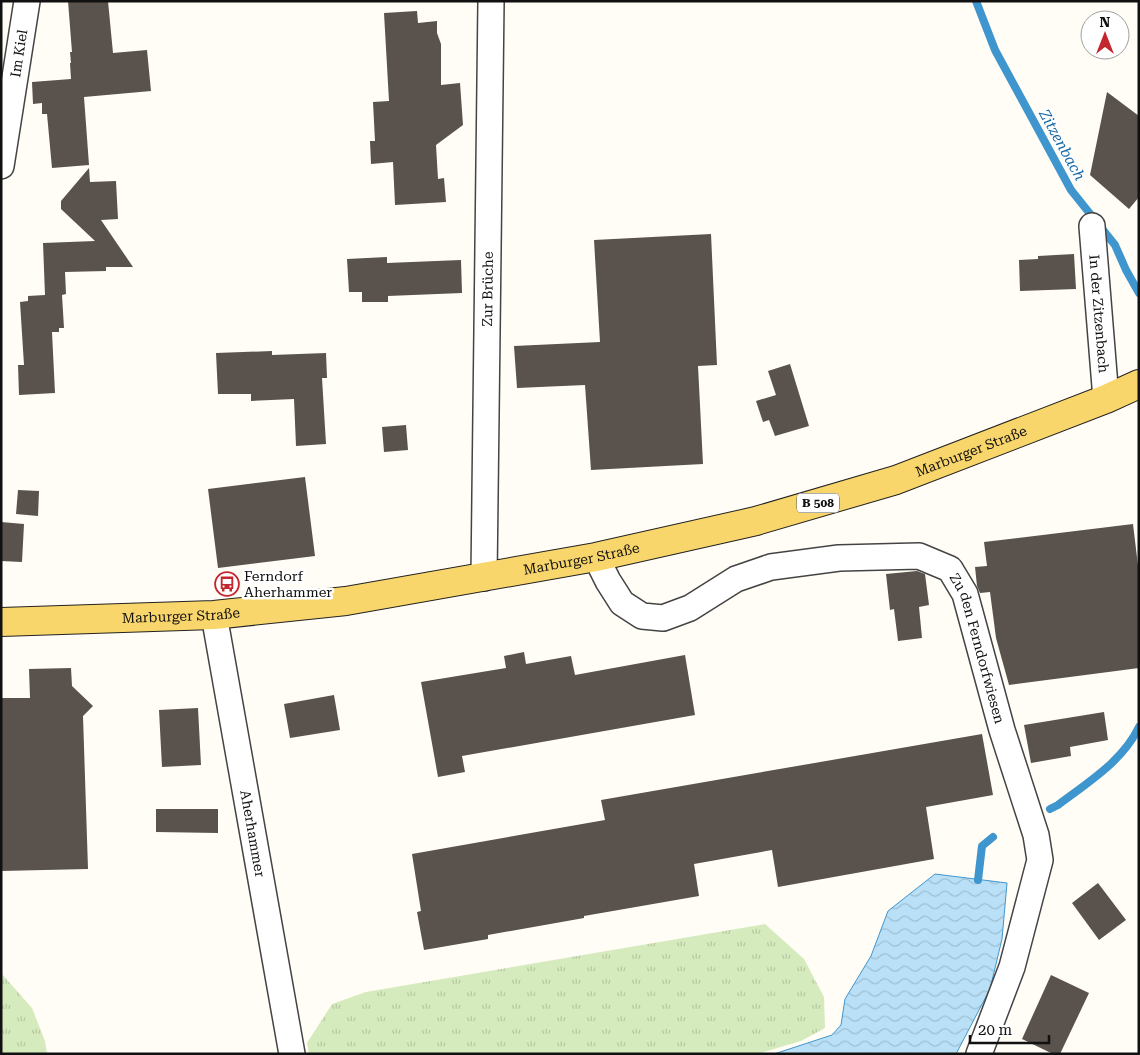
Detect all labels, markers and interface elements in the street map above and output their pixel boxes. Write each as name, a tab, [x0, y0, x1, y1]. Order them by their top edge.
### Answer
north arrow	[1080, 10, 1130, 60]
text: N	[1100, 14, 1111, 30]
street label: Im Kiel	[7, 28, 30, 78]
water label: Zitzenbach	[1035, 106, 1089, 184]
street label: Zur Brüche	[479, 251, 496, 327]
street label: In der Zitzenbach	[1086, 254, 1112, 374]
street label: Marburger Straße	[913, 422, 1029, 480]
road number: B 508	[797, 493, 839, 512]
street label: Marburger Straße	[522, 539, 641, 578]
place label: Ferndorf Aherhammer	[244, 568, 332, 600]
street label: Zu den Ferndorfwiesen	[946, 570, 1008, 725]
bus stop icon: Ferndorf Aherhammer	[214, 571, 240, 597]
street label: Marburger Straße	[122, 604, 241, 626]
street label: Aherhammer	[237, 789, 268, 879]
scale bar	[970, 1012, 1049, 1044]
text: 20 m	[978, 1021, 1013, 1039]

